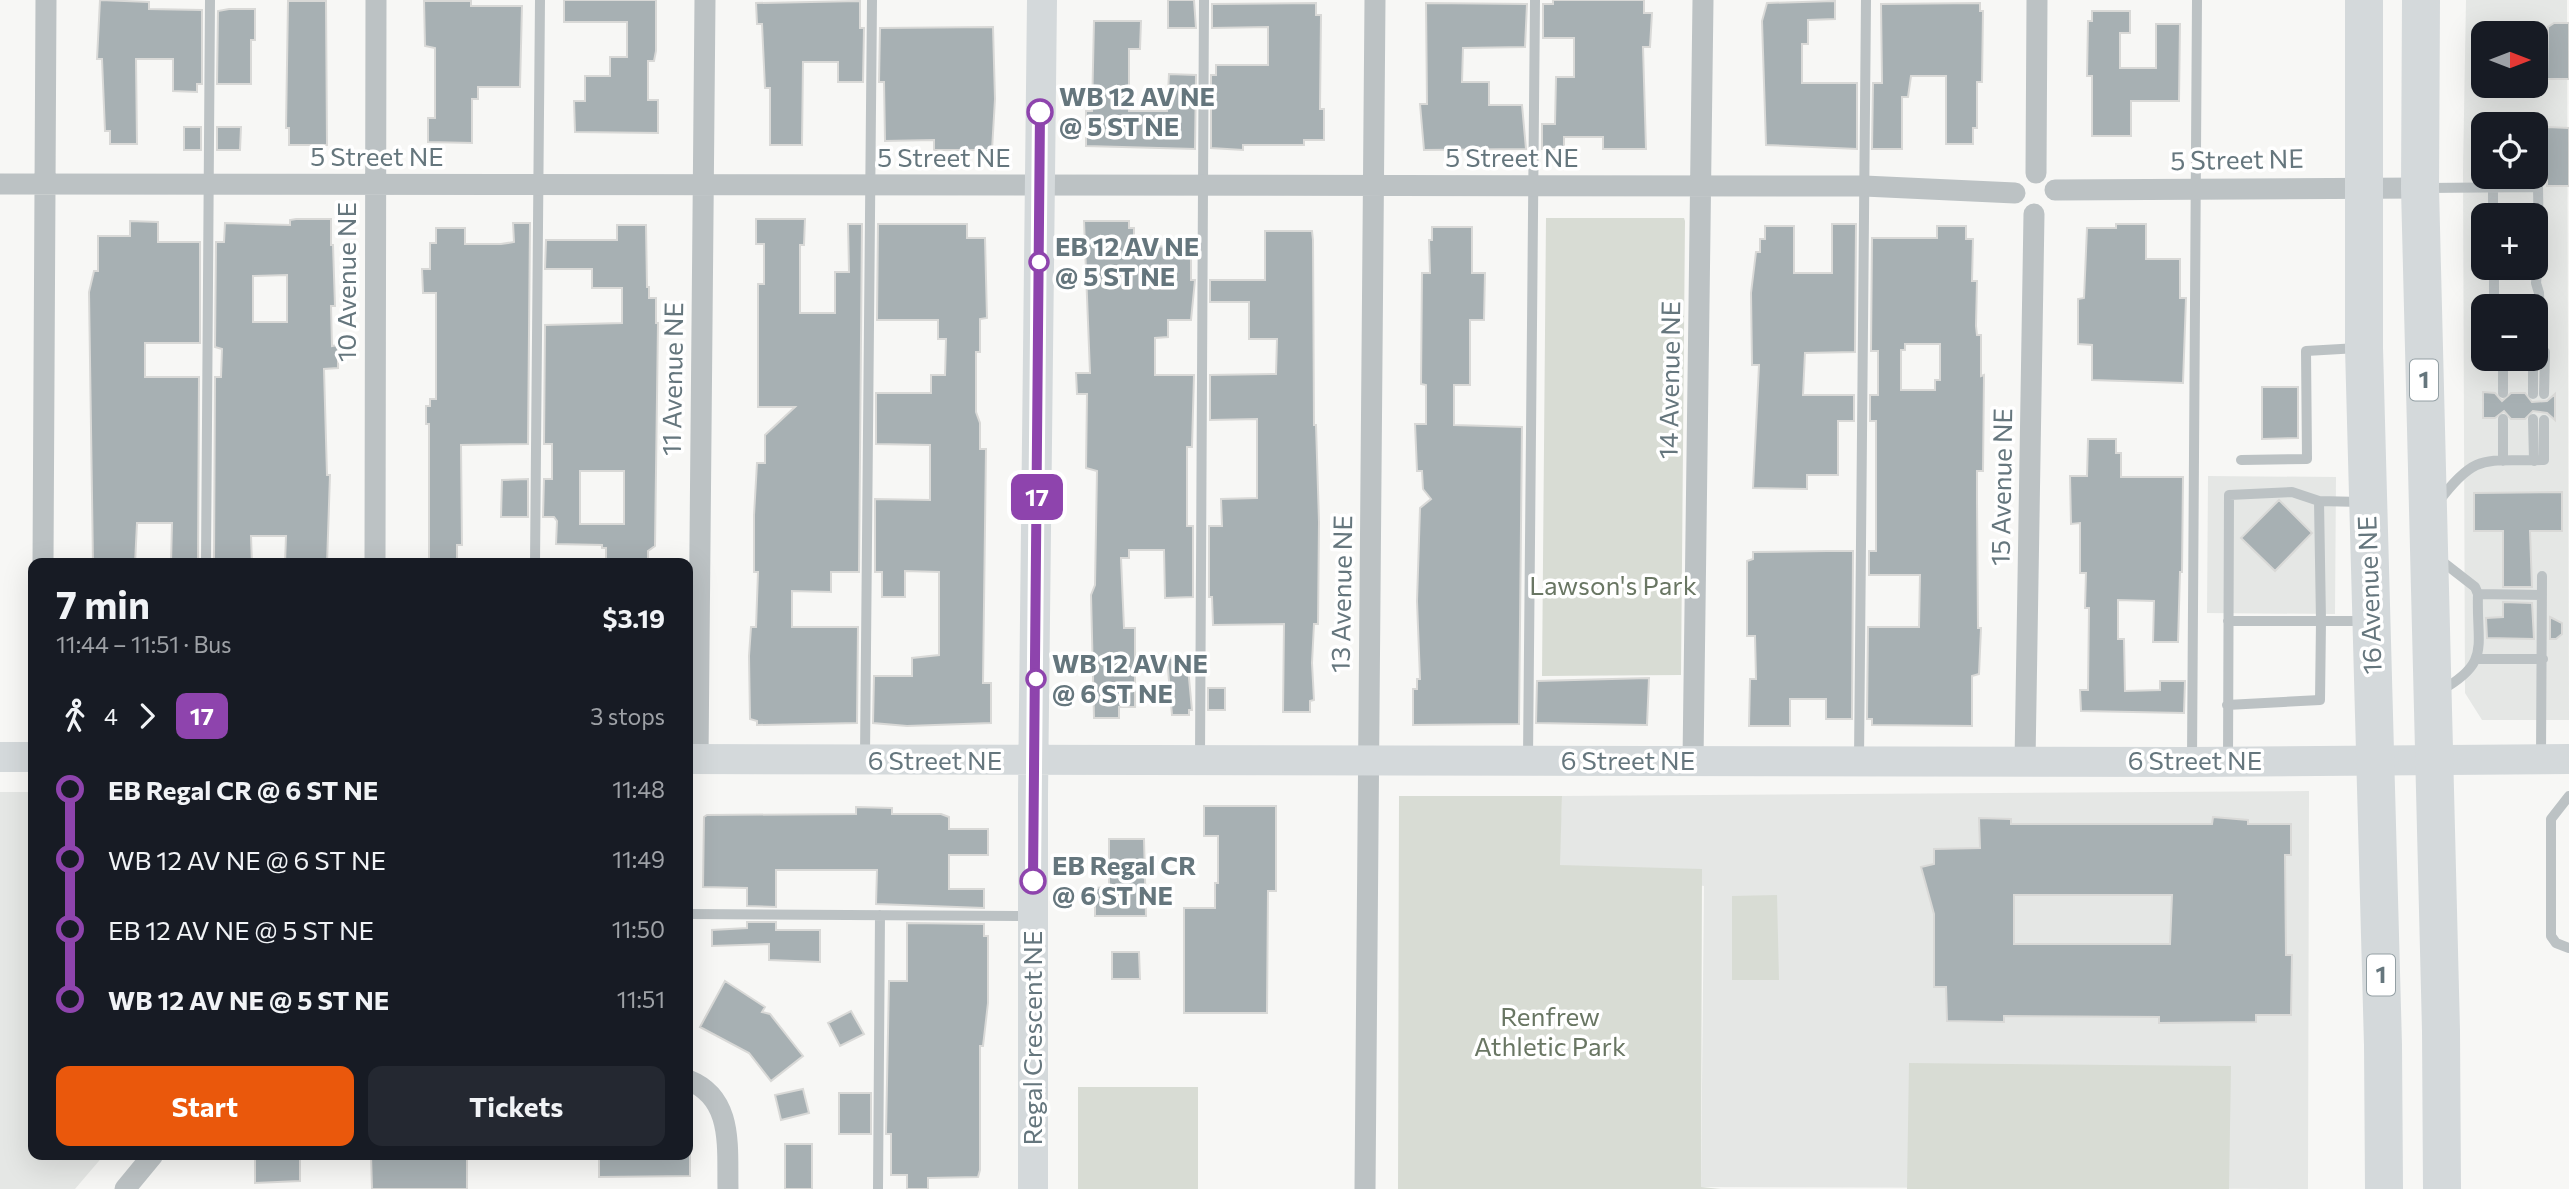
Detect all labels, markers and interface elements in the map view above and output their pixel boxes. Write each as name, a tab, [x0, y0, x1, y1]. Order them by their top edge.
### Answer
north arrow	[2471, 21, 2548, 98]
map controls	[2471, 21, 2548, 371]
place label: WB 12 AV NE @ 5 ST NE	[1059, 80, 1215, 141]
marker: WB 12 AV NE @ 5 ST NE	[1027, 99, 1053, 125]
button: locate	[2471, 112, 2548, 189]
street label: 5 Street NE	[310, 140, 444, 171]
street label: 5 Street NE	[877, 141, 1011, 172]
street label: 5 Street NE	[1445, 141, 1579, 172]
street label: 5 Street NE	[2170, 142, 2304, 175]
street label: 10 Avenue NE	[330, 202, 361, 362]
button: +	[2471, 203, 2548, 280]
place label: EB 12 AV NE @ 5 ST NE	[1055, 230, 1199, 291]
marker: EB 12 AV NE @ 5 ST NE	[1029, 252, 1049, 272]
button: −	[2471, 294, 2548, 371]
street label: 14 Avenue NE	[1652, 301, 1685, 459]
street label: 11 Avenue NE	[655, 302, 688, 456]
road number: 1	[2410, 360, 2438, 400]
street label: 15 Avenue NE	[1984, 408, 2017, 566]
line badge: 17	[1006, 474, 1068, 520]
text: 17	[1025, 482, 1049, 511]
street label: 13 Avenue NE	[1324, 515, 1357, 673]
street label: 16 Avenue NE	[2350, 515, 2387, 675]
park label: Lawson's Park	[1529, 569, 1697, 600]
text: 7 min	[56, 580, 150, 627]
text: $3.19	[603, 602, 665, 633]
text: 11:44 – 11:51 · Bus	[56, 630, 232, 658]
place label: WB 12 AV NE @ 6 ST NE	[1052, 647, 1208, 708]
marker: WB 12 AV NE @ 6 ST NE	[1026, 669, 1046, 689]
icon: walk	[56, 697, 94, 735]
icon: forward	[128, 697, 166, 735]
text: 17	[190, 701, 214, 730]
text: 4	[104, 702, 118, 730]
text: 3 stops	[590, 702, 665, 730]
street label: 6 Street NE	[868, 744, 1002, 775]
street label: 6 Street NE	[1561, 744, 1695, 775]
street label: 6 Street NE	[2128, 744, 2262, 775]
text: EB Regal CR @ 6 ST NE	[108, 774, 378, 805]
text: 11:48	[612, 775, 665, 803]
text: WB 12 AV NE @ 6 ST NE	[108, 844, 386, 875]
text: 11:49	[612, 845, 665, 873]
place label: EB Regal CR @ 6 ST NE	[1052, 849, 1196, 910]
marker: EB Regal CR @ 6 ST NE	[1020, 868, 1046, 894]
text: EB 12 AV NE @ 5 ST NE	[108, 914, 374, 945]
text: 11:50	[612, 915, 665, 943]
street label: Regal Crescent NE	[1016, 931, 1047, 1145]
road number: 1	[2367, 954, 2395, 995]
text: WB 12 AV NE @ 5 ST NE	[108, 984, 389, 1015]
text: 11:51	[617, 985, 665, 1013]
park label: Renfrew Athletic Park	[1474, 1000, 1626, 1061]
button: Start	[56, 1066, 354, 1146]
button: Tickets	[368, 1066, 665, 1146]

